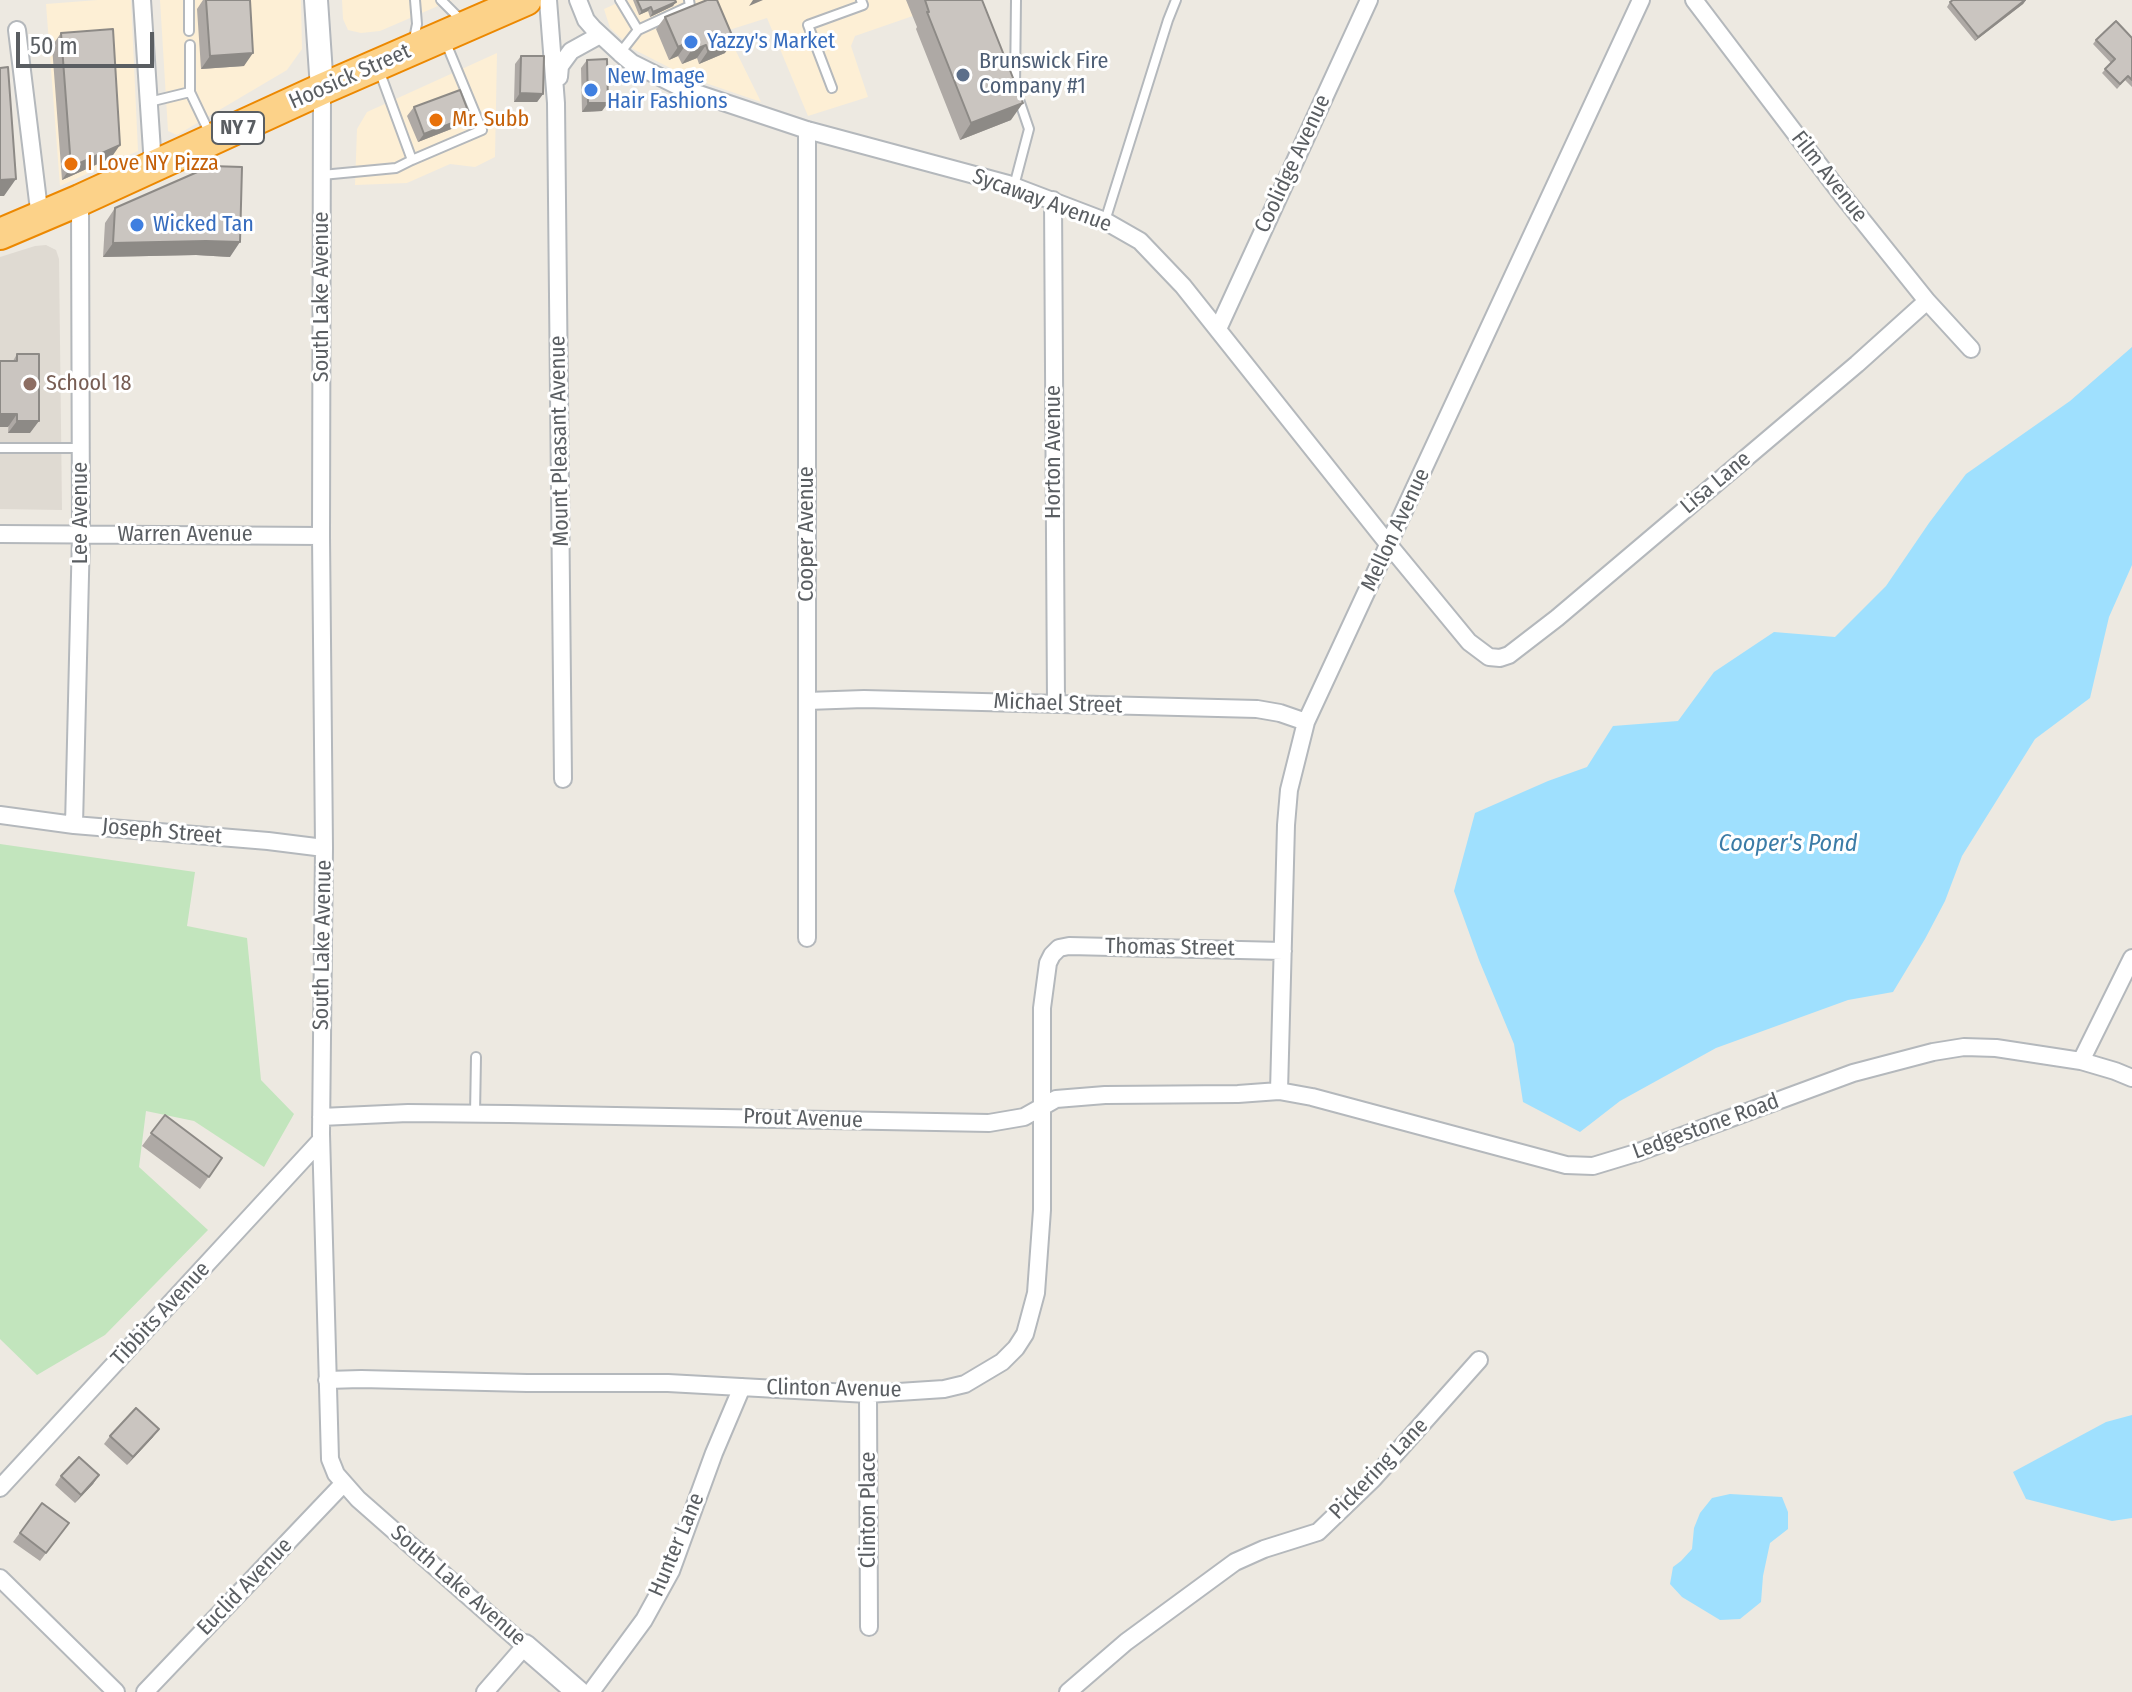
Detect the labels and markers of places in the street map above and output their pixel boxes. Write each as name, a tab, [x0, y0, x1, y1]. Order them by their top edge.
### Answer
place label: Yazzy's Market	[707, 29, 835, 55]
marker: Yazzy's Market	[682, 33, 700, 51]
place label: Brunswick Fire Company #1	[979, 49, 1108, 100]
place label: New Image Hair Fashions	[607, 64, 728, 116]
marker: Brunswick Fire Company #1	[954, 66, 972, 84]
marker: New Image Hair Fashions	[582, 81, 600, 99]
place label: Mr. Subb	[452, 107, 529, 133]
marker: Mr. Subb	[427, 111, 445, 129]
place label: I Love NY Pizza	[87, 151, 219, 177]
marker: I Love NY Pizza	[62, 155, 80, 173]
place label: Wicked Tan	[153, 212, 254, 238]
marker: Wicked Tan	[128, 216, 146, 234]
place label: School 18	[46, 371, 132, 397]
marker: School 18	[21, 375, 39, 393]

